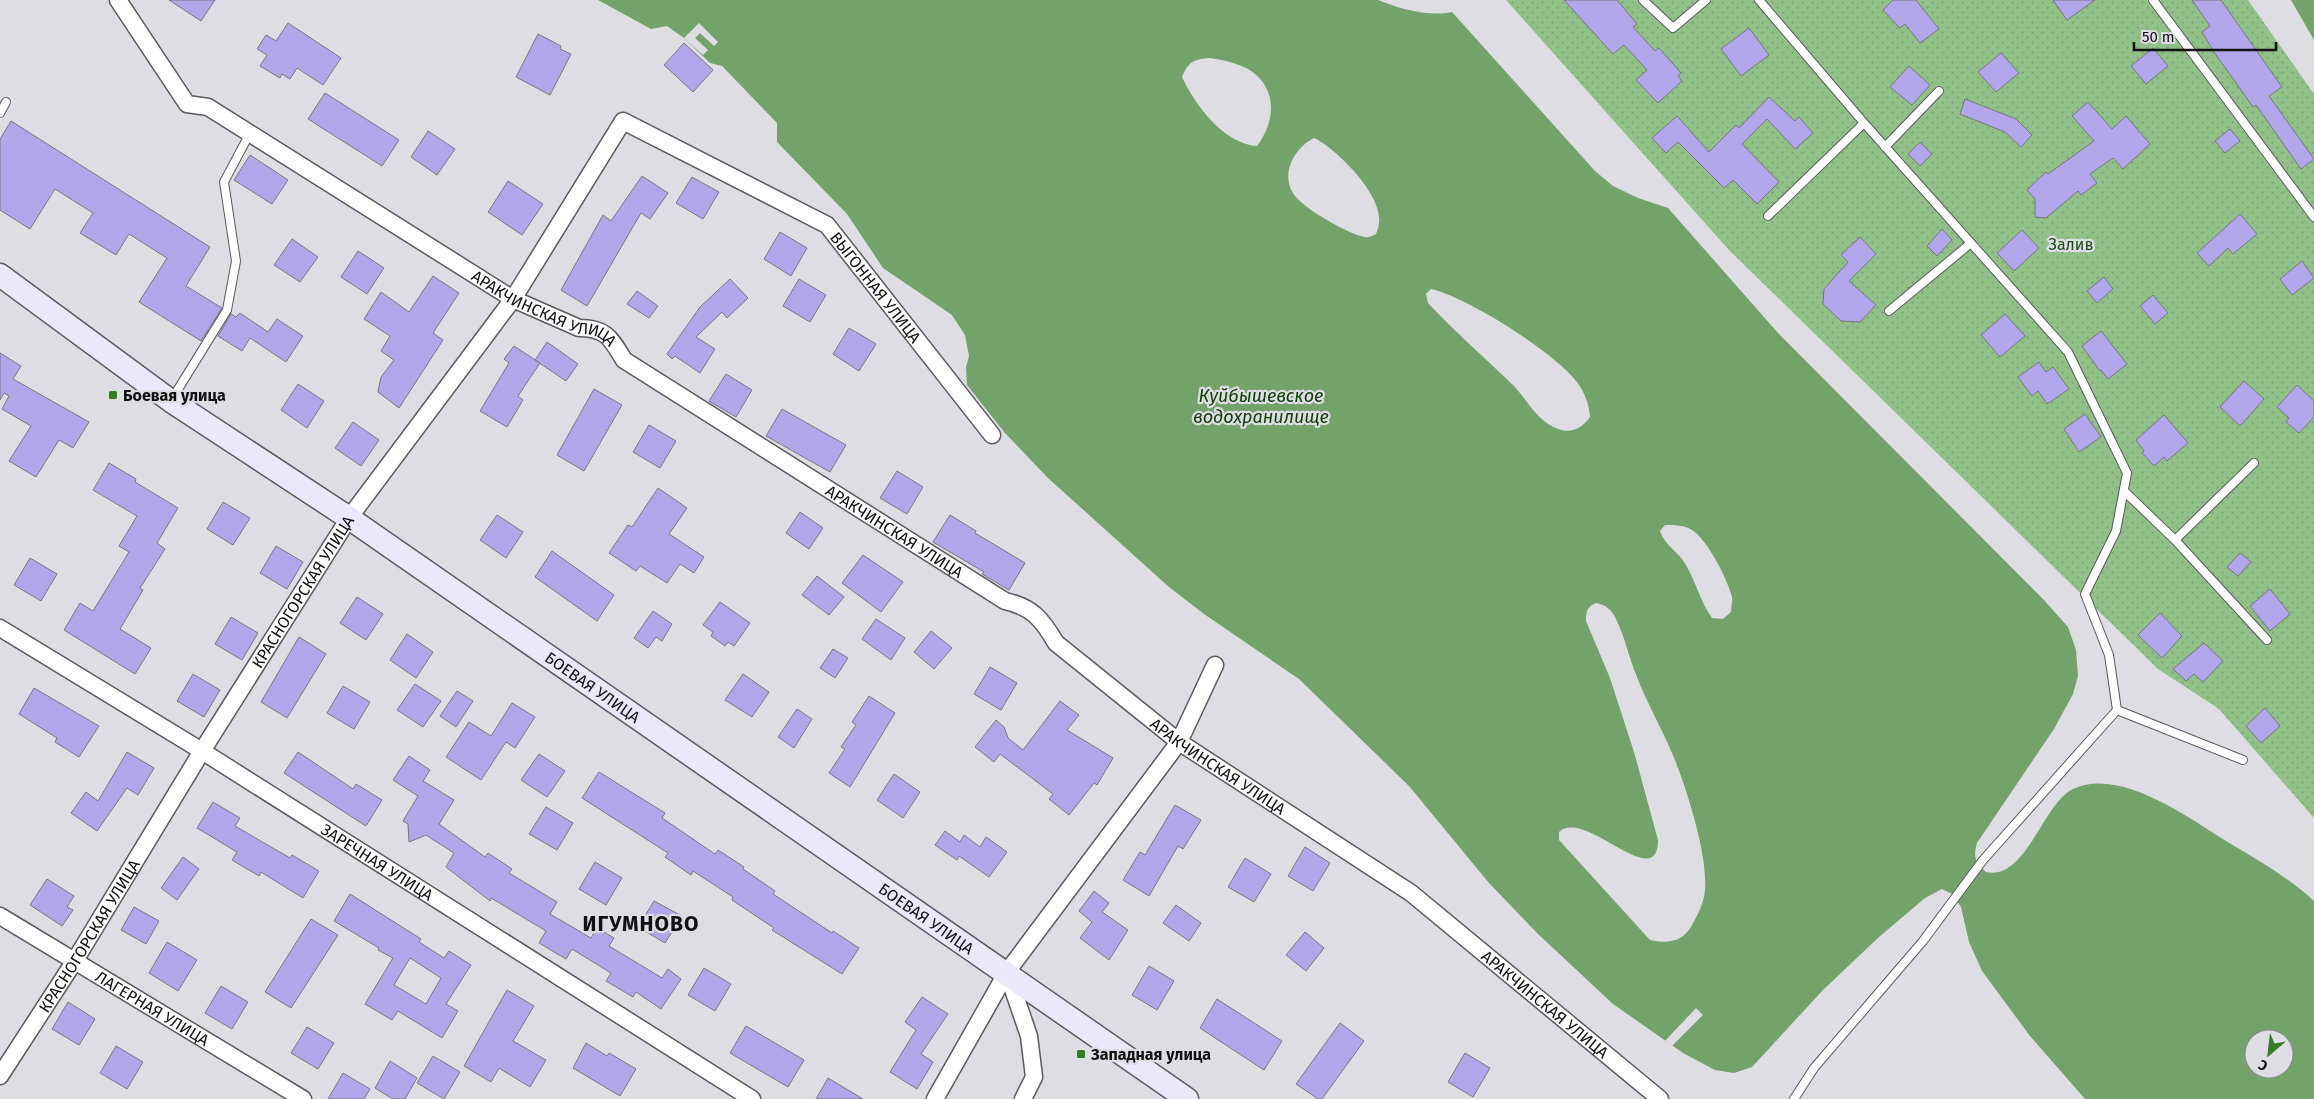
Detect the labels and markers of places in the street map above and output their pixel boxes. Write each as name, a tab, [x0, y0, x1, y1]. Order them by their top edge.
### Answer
place label: Боевая улица	[123, 386, 226, 405]
marker: Боевая улица	[107, 389, 119, 401]
place label: Западная улица	[1090, 1045, 1211, 1064]
marker: Западная улица	[1075, 1048, 1087, 1060]

